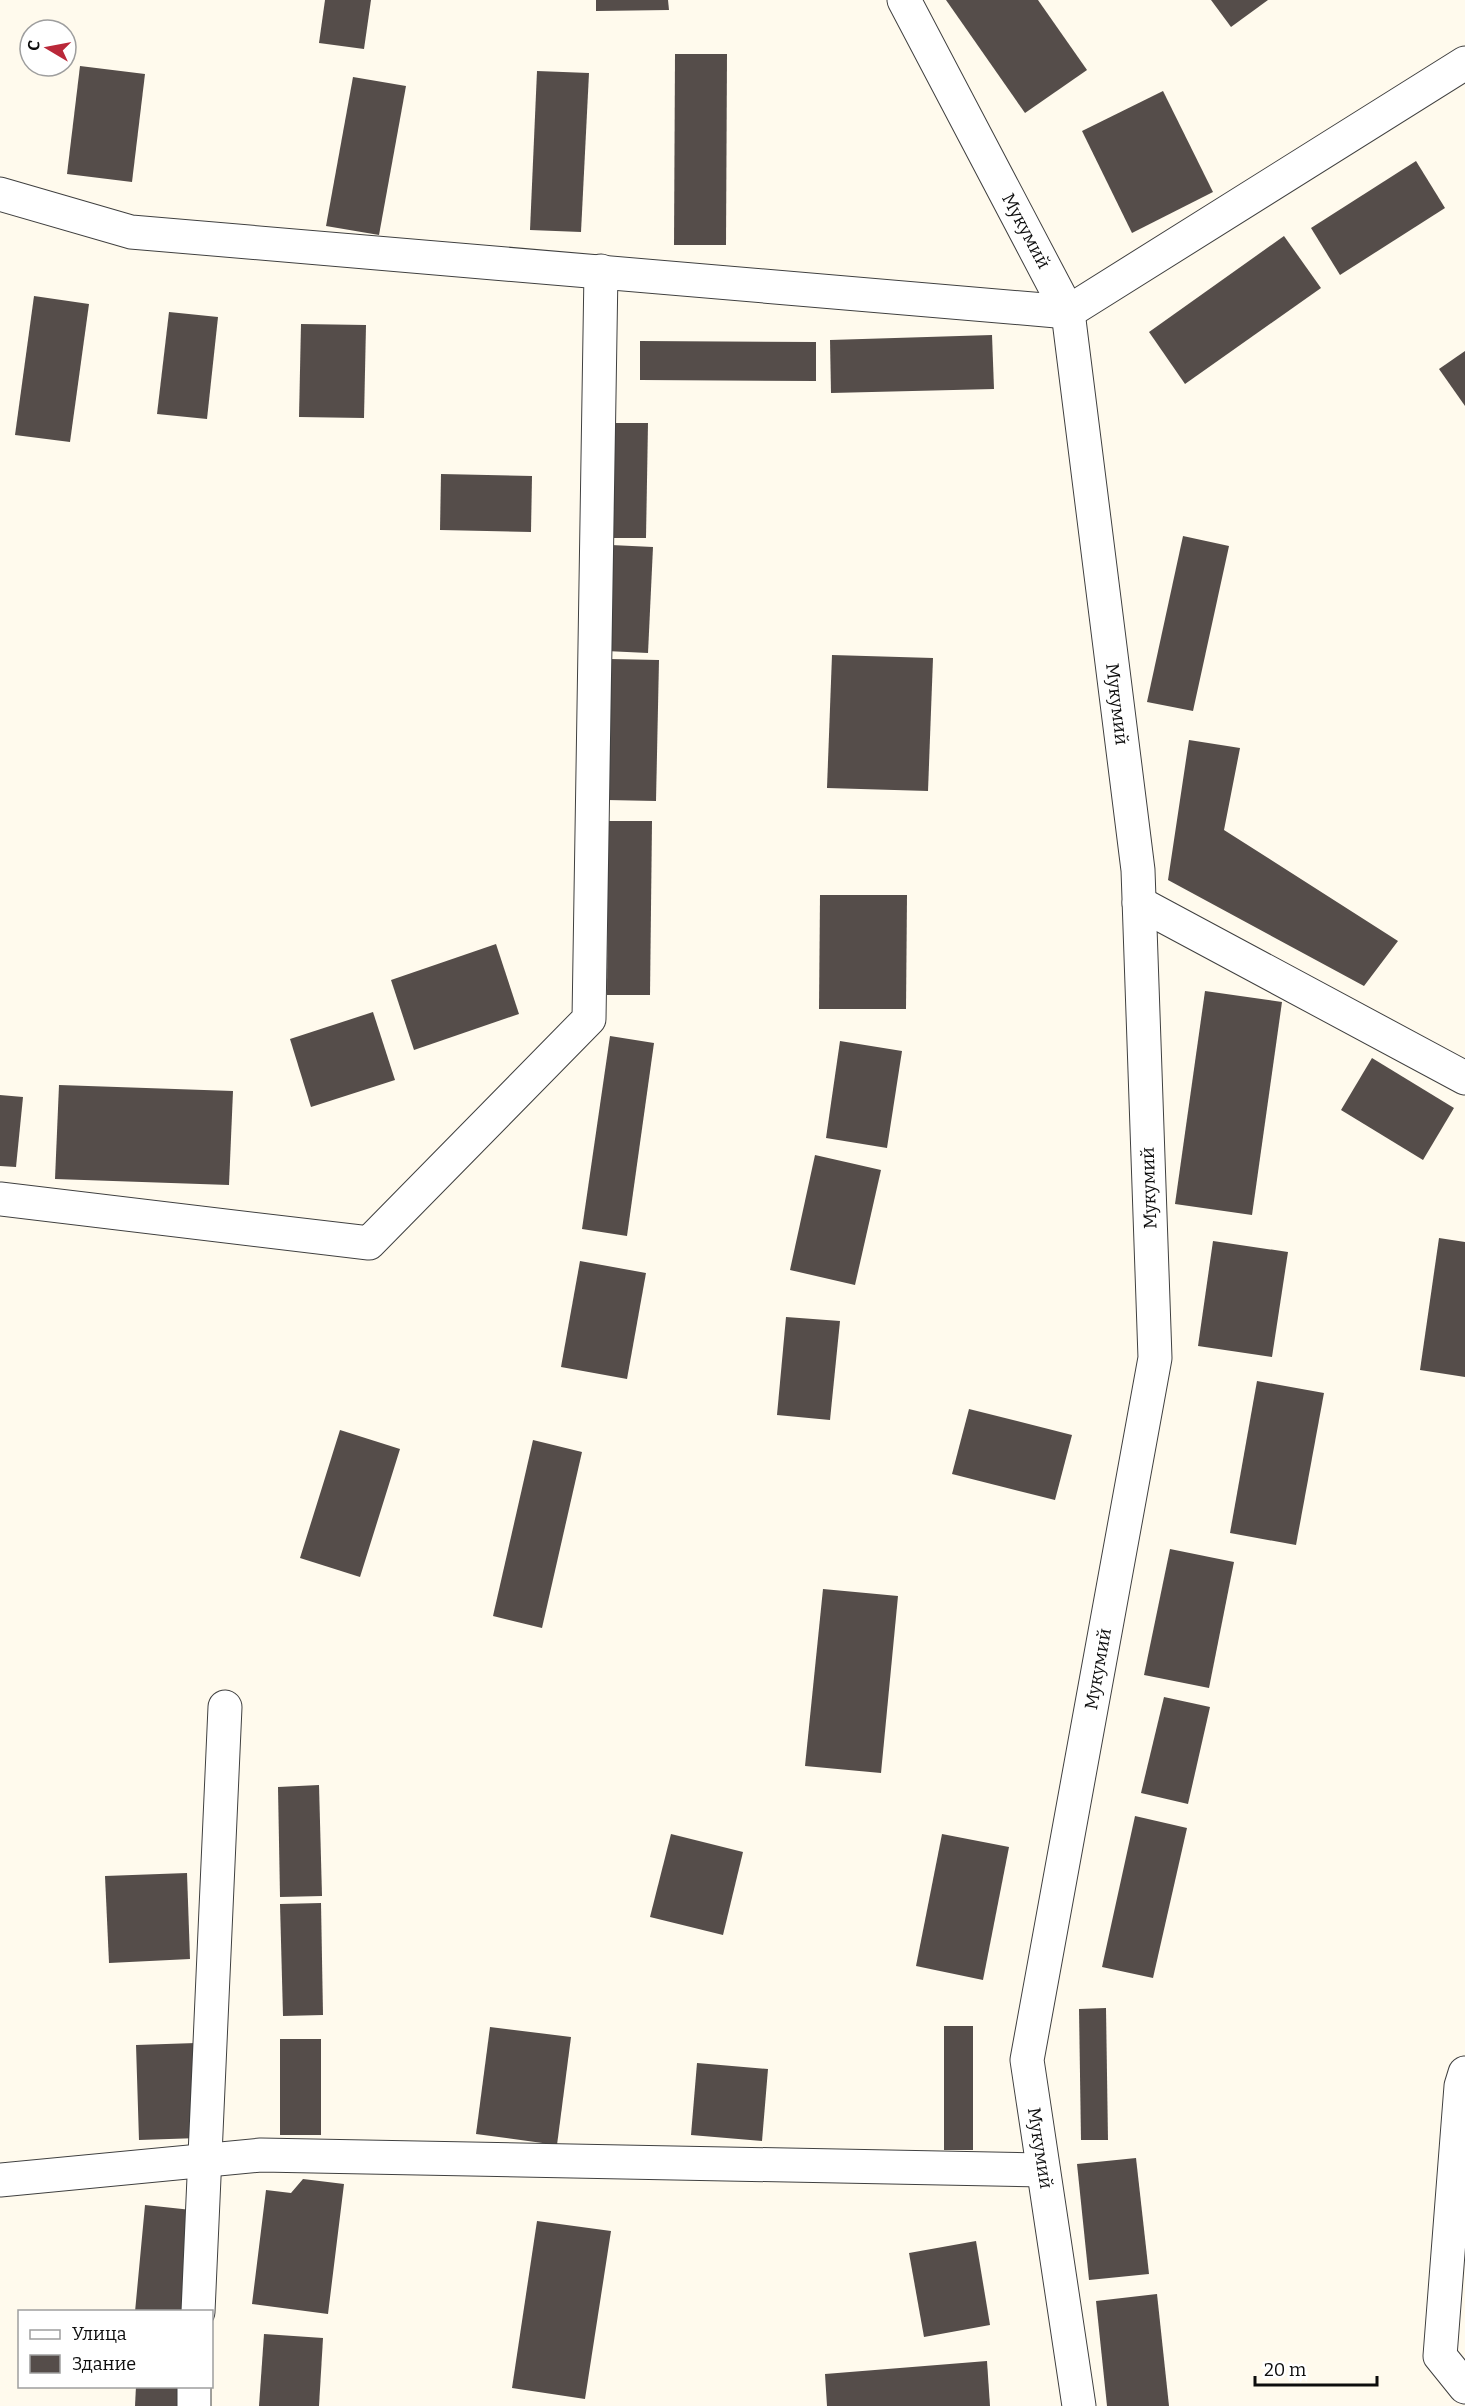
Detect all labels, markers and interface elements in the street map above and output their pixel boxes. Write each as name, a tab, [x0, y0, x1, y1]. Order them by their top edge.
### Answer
north arrow	[18, 18, 78, 78]
text: С	[23, 39, 44, 52]
street label: Мукумий	[997, 190, 1055, 273]
street label: Мукумий	[1101, 662, 1133, 746]
street label: Мукумий	[1137, 1146, 1161, 1229]
street label: Мукумий	[1080, 1627, 1116, 1711]
street label: Мукумий	[1023, 2106, 1057, 2190]
legend	[18, 2310, 213, 2388]
text: Улица	[72, 2323, 127, 2345]
scale bar	[1255, 2349, 1376, 2387]
text: Здание	[72, 2353, 136, 2375]
text: 20 m	[1264, 2359, 1306, 2381]

